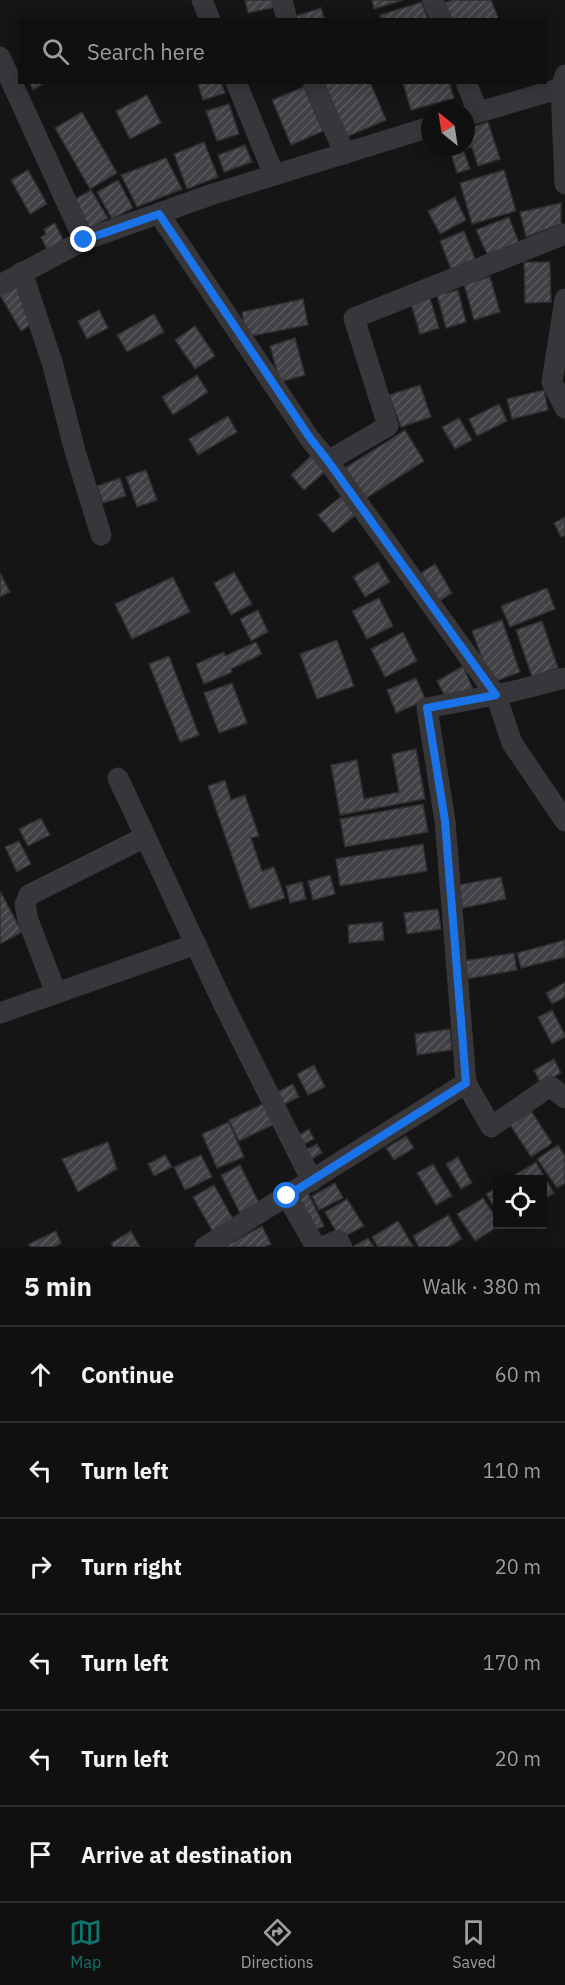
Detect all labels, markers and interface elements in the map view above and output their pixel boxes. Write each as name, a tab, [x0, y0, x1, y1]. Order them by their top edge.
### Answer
search box	[18, 18, 547, 84]
icon: search	[39, 35, 72, 68]
text: Search here	[87, 37, 205, 66]
north arrow	[421, 102, 475, 156]
route end	[70, 226, 96, 252]
map controls	[493, 1175, 547, 1229]
button: locate	[493, 1175, 547, 1229]
route start	[273, 1182, 299, 1208]
text: 5 min	[24, 1269, 92, 1303]
text: Walk · 380 m	[423, 1273, 541, 1300]
icon: ahead	[24, 1358, 57, 1391]
text: Continue	[81, 1360, 174, 1389]
text: 60 m	[495, 1361, 541, 1388]
icon: left	[24, 1454, 57, 1487]
text: Turn left	[81, 1456, 169, 1485]
text: 110 m	[483, 1457, 541, 1484]
icon: right	[24, 1550, 57, 1583]
text: Turn right	[81, 1552, 182, 1581]
text: 20 m	[495, 1553, 541, 1580]
icon: left	[24, 1646, 57, 1679]
text: Turn left	[81, 1648, 169, 1677]
text: 170 m	[483, 1649, 541, 1676]
icon: left	[24, 1742, 57, 1775]
text: Turn left	[81, 1744, 169, 1773]
text: 20 m	[495, 1745, 541, 1772]
icon: arrive	[24, 1838, 57, 1871]
text: Arrive at destination	[81, 1840, 292, 1869]
tab: Map	[69, 1916, 102, 1972]
tab: Directions	[241, 1916, 314, 1972]
tab: Saved	[452, 1916, 496, 1972]

